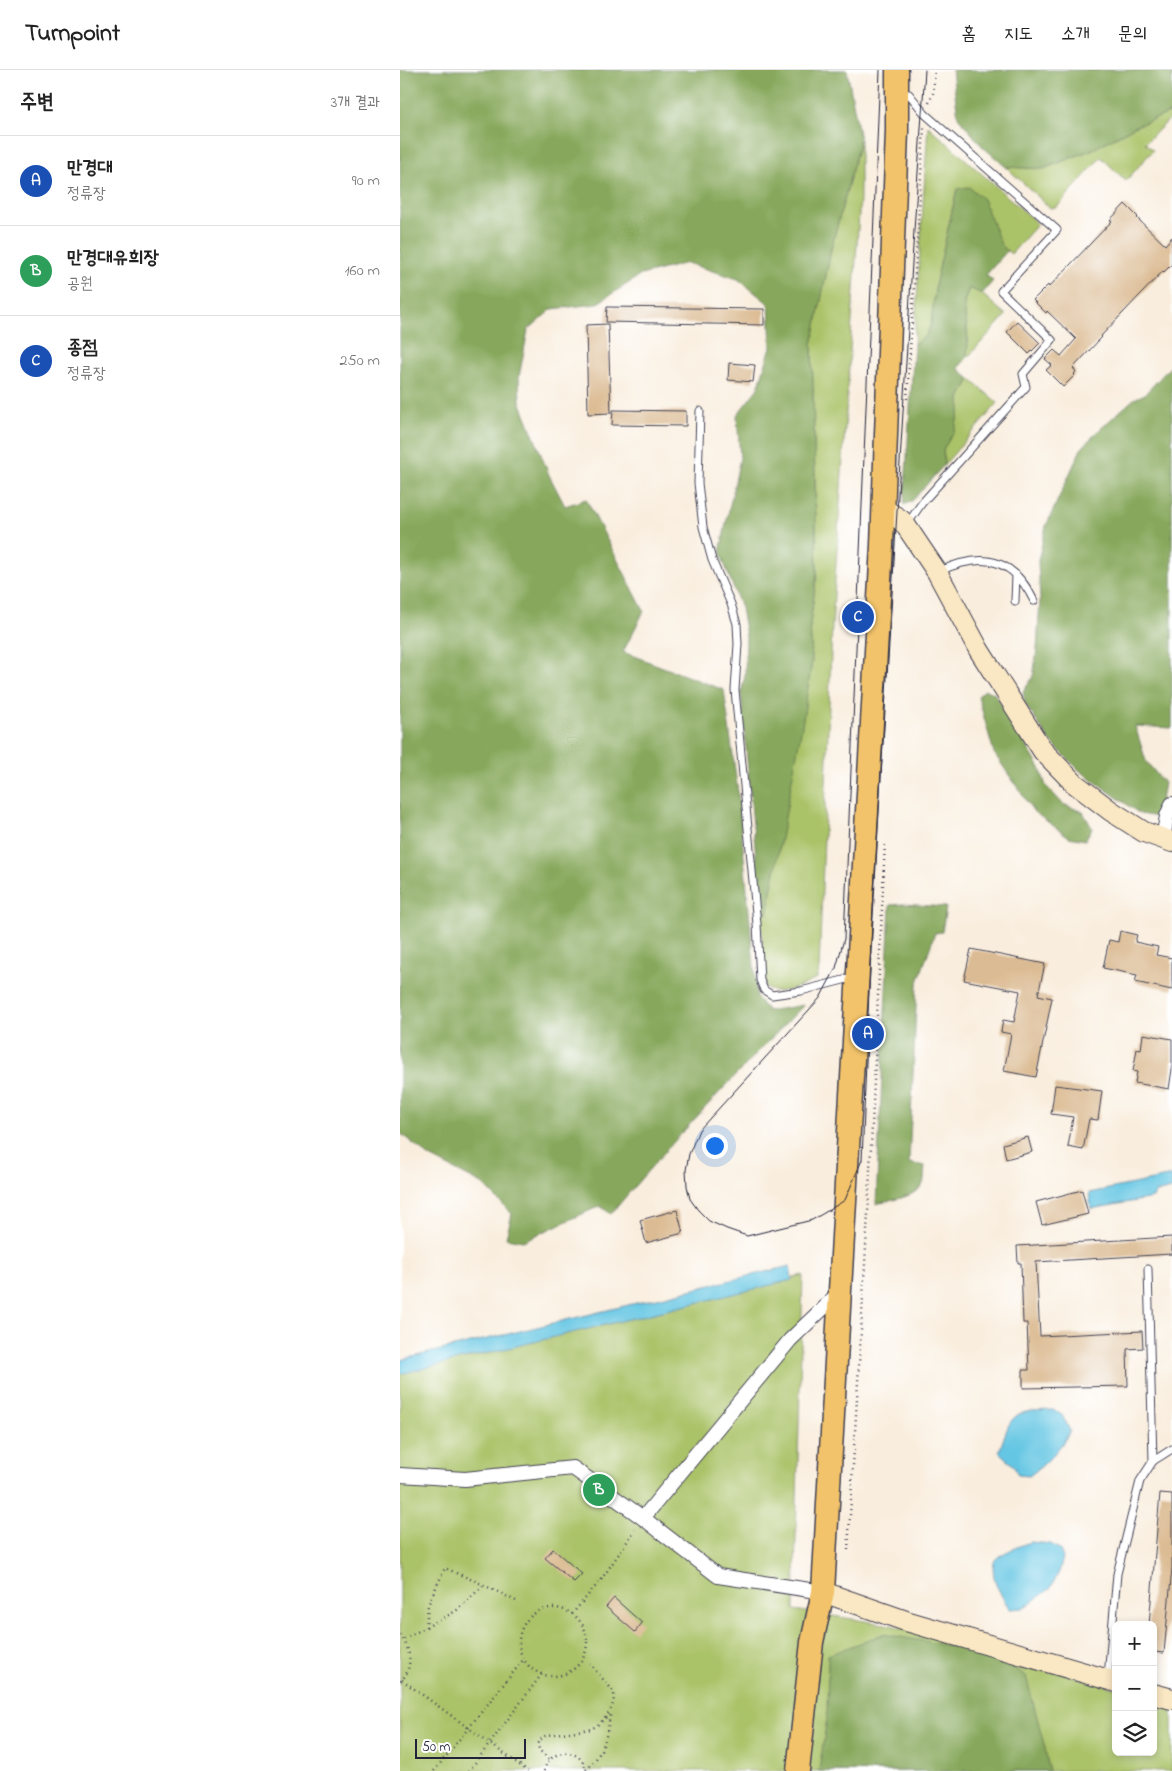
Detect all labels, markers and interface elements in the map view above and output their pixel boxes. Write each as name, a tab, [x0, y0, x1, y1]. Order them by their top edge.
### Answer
text: Turnpoint	[25, 17, 120, 52]
text: 홈	[962, 22, 976, 48]
text: 지도	[1004, 22, 1033, 48]
text: 소개	[1061, 22, 1090, 48]
text: 문의	[1118, 22, 1147, 48]
text: 주변	[20, 88, 54, 118]
text: 3개 결과	[331, 91, 380, 115]
text: 만경대	[67, 155, 113, 182]
text: A	[31, 169, 41, 193]
text: 90 m	[352, 169, 380, 193]
text: 정류장	[67, 182, 106, 206]
text: 만경대유희장	[67, 245, 159, 272]
text: B	[31, 259, 41, 283]
text: 160 m	[345, 259, 380, 283]
text: 공원	[67, 272, 93, 296]
text: 종점	[67, 335, 98, 362]
text: C	[32, 349, 40, 373]
text: 250 m	[340, 349, 380, 373]
text: 정류장	[67, 362, 106, 386]
pin: C	[842, 598, 874, 636]
pin: A	[852, 1015, 884, 1053]
your location	[702, 1133, 728, 1159]
pin: B	[583, 1471, 615, 1509]
map controls	[1112, 1621, 1157, 1756]
button: +	[1112, 1621, 1157, 1666]
button: −	[1112, 1666, 1157, 1711]
button: layers	[1112, 1711, 1157, 1756]
scale bar	[415, 1736, 526, 1759]
text: 50 m	[422, 1737, 450, 1758]

